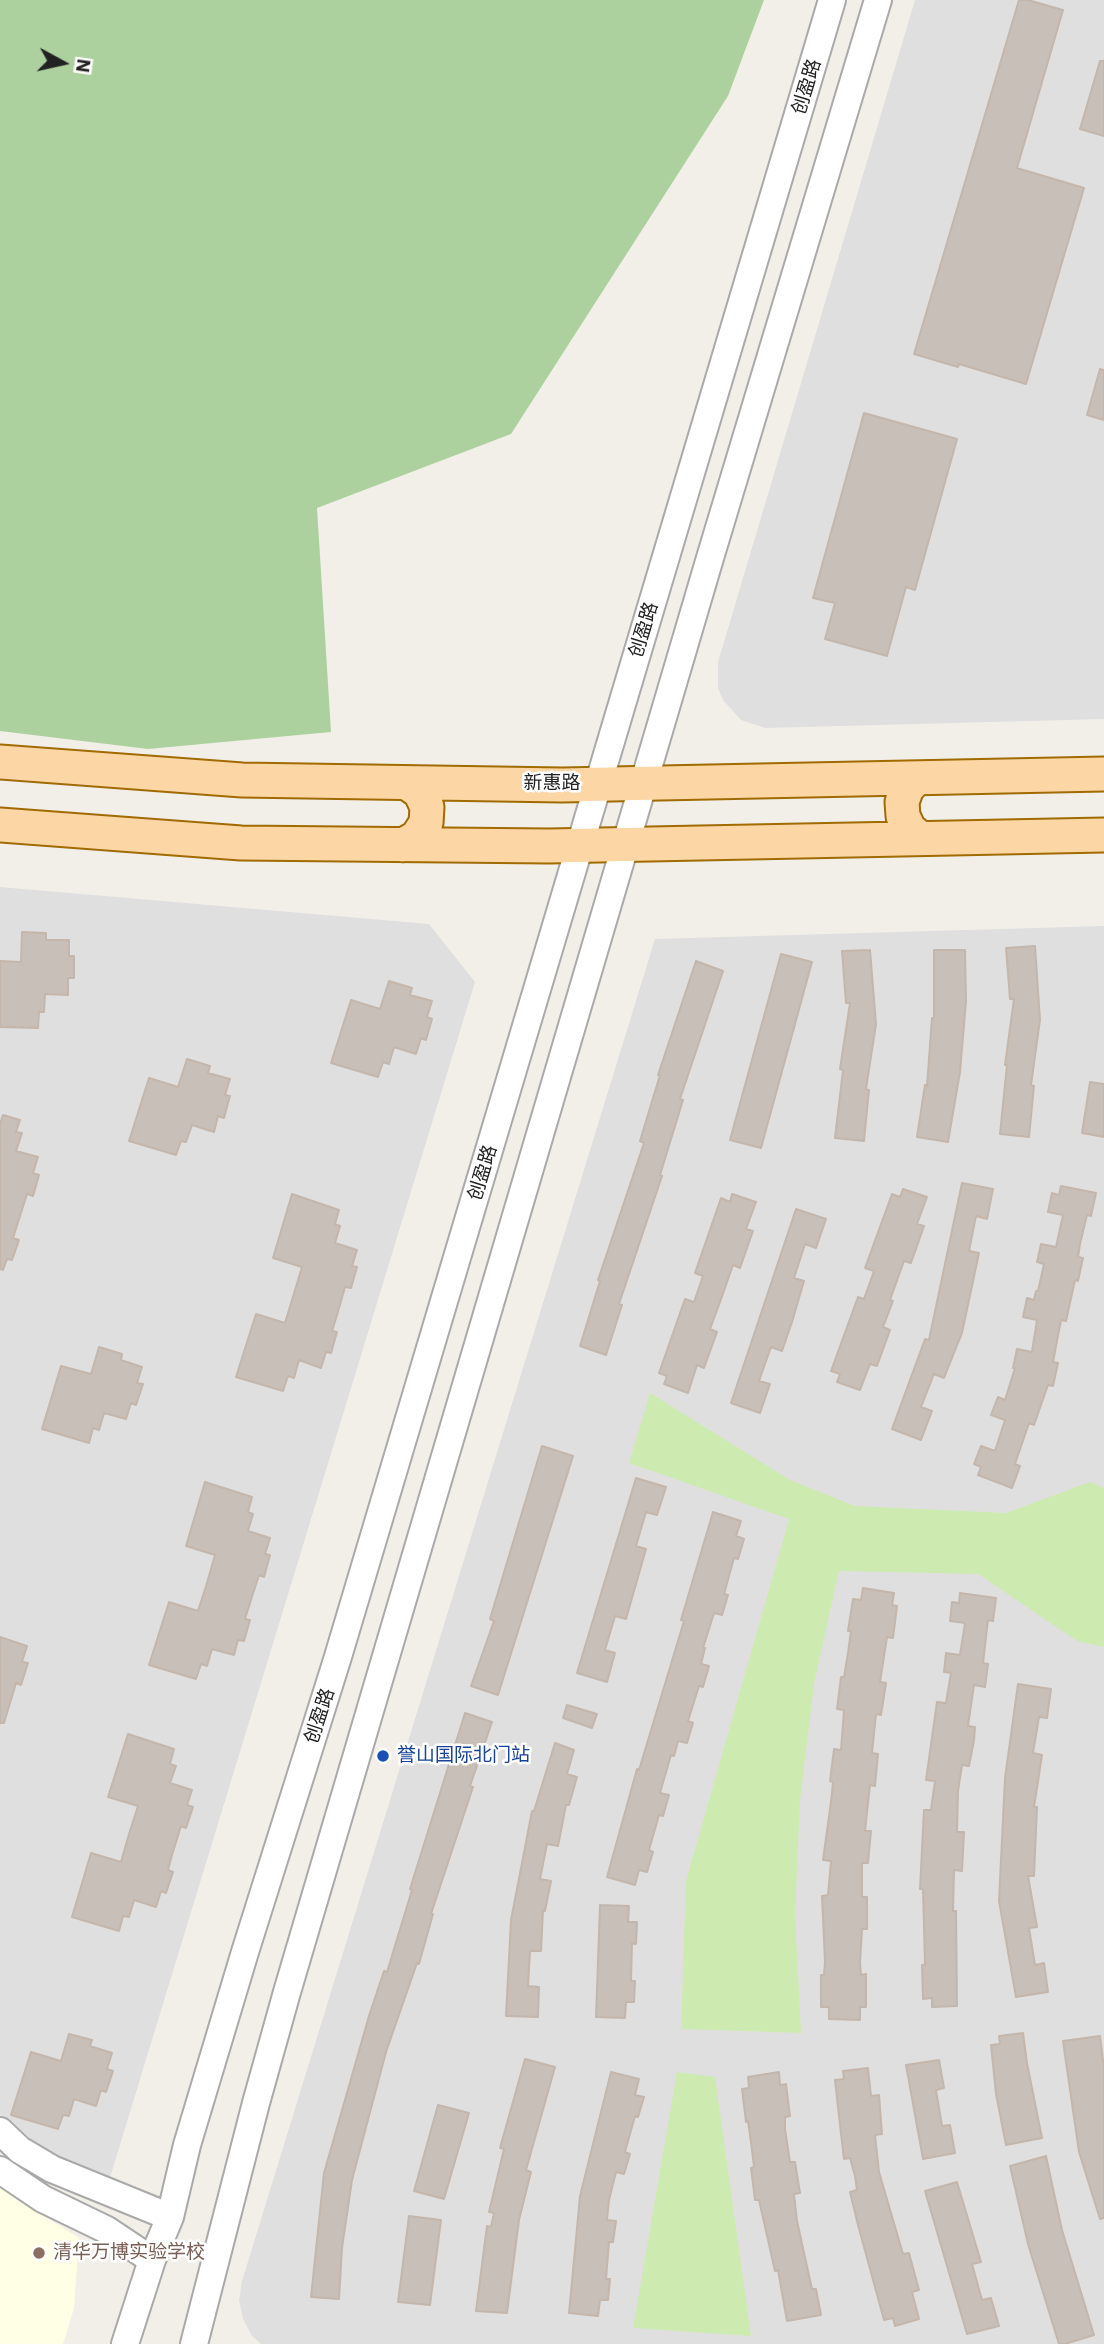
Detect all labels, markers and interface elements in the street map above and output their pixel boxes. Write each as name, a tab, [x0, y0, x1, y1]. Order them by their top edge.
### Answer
north arrow	[28, 28, 98, 98]
street label: 创盈路	[788, 56, 826, 118]
text: N	[71, 57, 97, 74]
street label: 创盈路	[625, 599, 663, 661]
street label: 新惠路	[524, 773, 580, 795]
street label: 创盈路	[464, 1142, 502, 1204]
street label: 创盈路	[300, 1685, 340, 1747]
place label: 誉山国际北门站	[397, 1745, 530, 1767]
marker: 誉山国际北门站	[375, 1748, 391, 1764]
place label: 清华万博实验学校	[53, 2242, 205, 2264]
marker: 清华万博实验学校	[31, 2245, 47, 2261]

